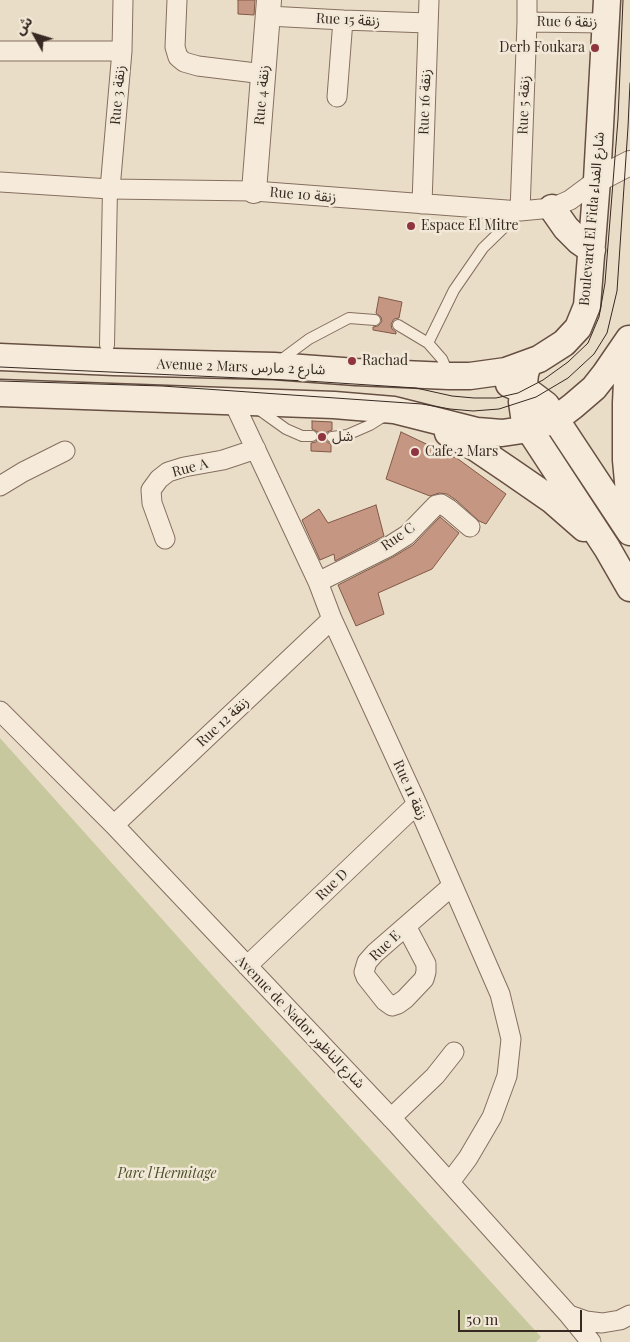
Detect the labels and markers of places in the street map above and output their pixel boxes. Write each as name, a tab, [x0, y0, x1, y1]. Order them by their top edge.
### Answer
place label: Derb Foukara	[499, 40, 585, 56]
marker: Derb Foukara	[589, 42, 601, 54]
place label: Espace El Mitre	[421, 218, 519, 234]
marker: Espace El Mitre	[405, 220, 417, 232]
place label: Rachad	[362, 353, 408, 369]
marker: Rachad	[346, 355, 358, 367]
place label: شل	[332, 429, 353, 445]
marker: شل	[316, 431, 328, 443]
place label: Cafe 2 Mars	[425, 444, 498, 460]
marker: Cafe 2 Mars	[409, 446, 421, 458]

